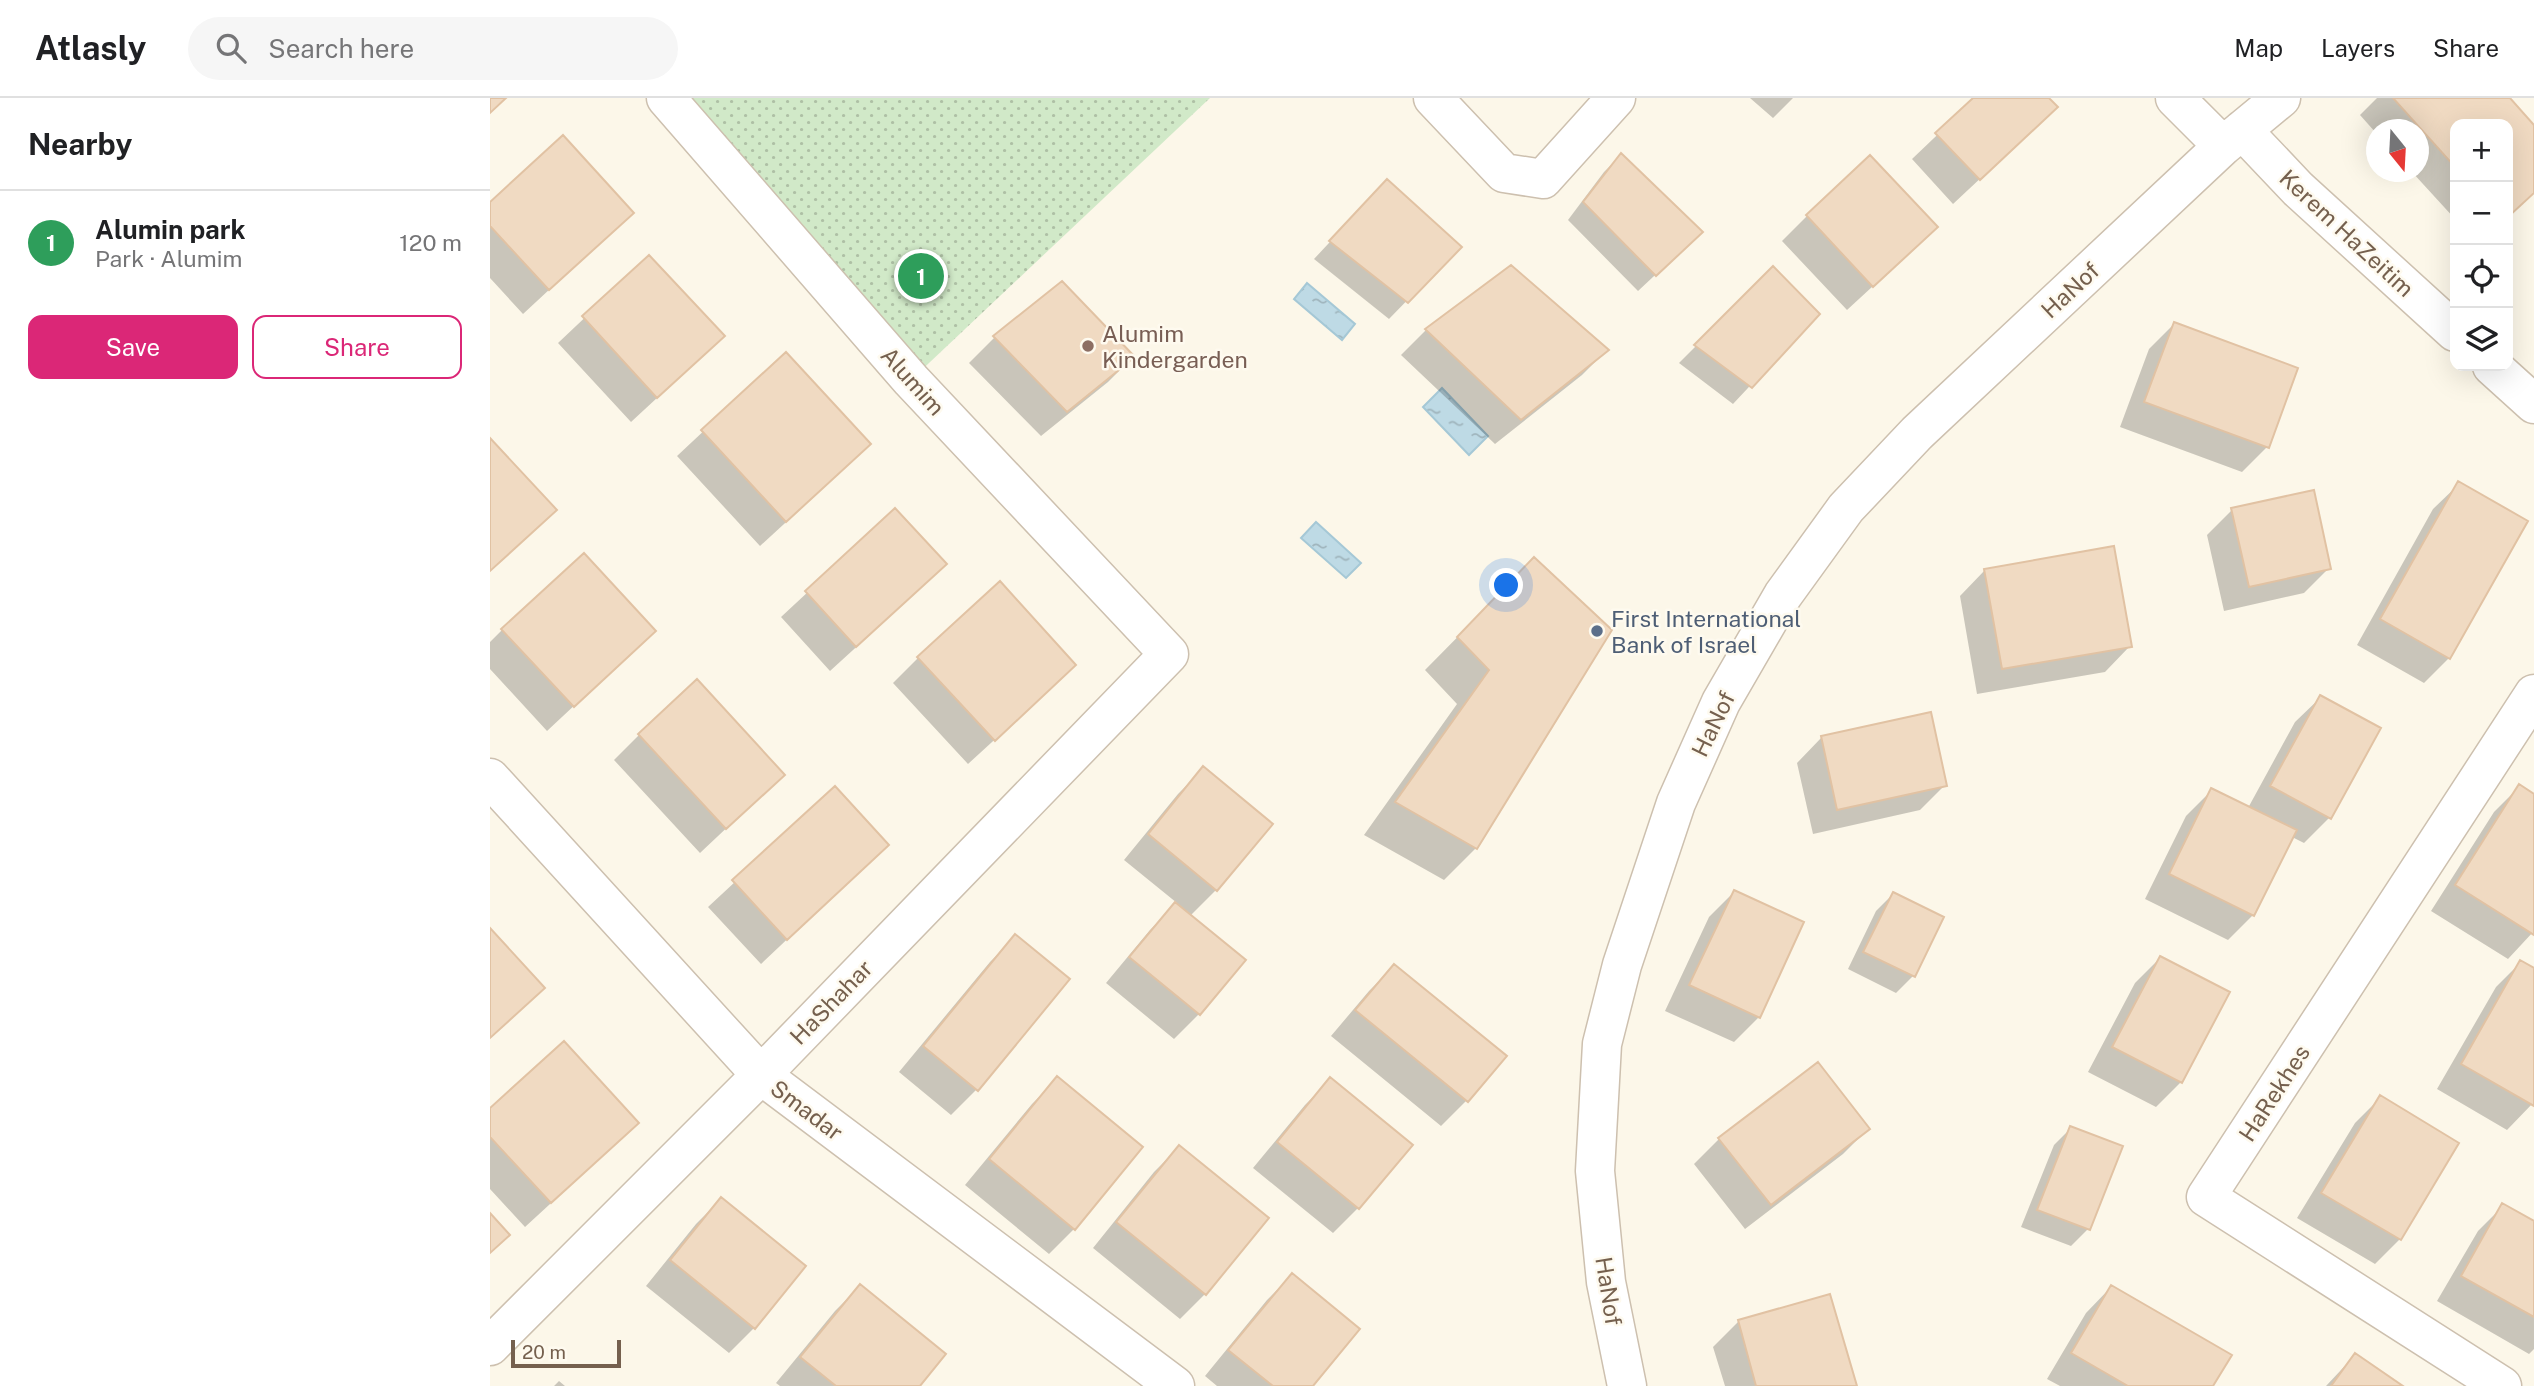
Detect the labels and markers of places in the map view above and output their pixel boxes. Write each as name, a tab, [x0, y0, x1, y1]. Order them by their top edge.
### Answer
pin: 1	[898, 250, 944, 302]
place label: Alumim Kindergarden	[1102, 320, 1248, 373]
marker: Alumim Kindergarden	[1080, 338, 1096, 354]
place label: First International Bank of Israel	[1611, 605, 1801, 658]
marker: First International Bank of Israel	[1589, 623, 1605, 639]

